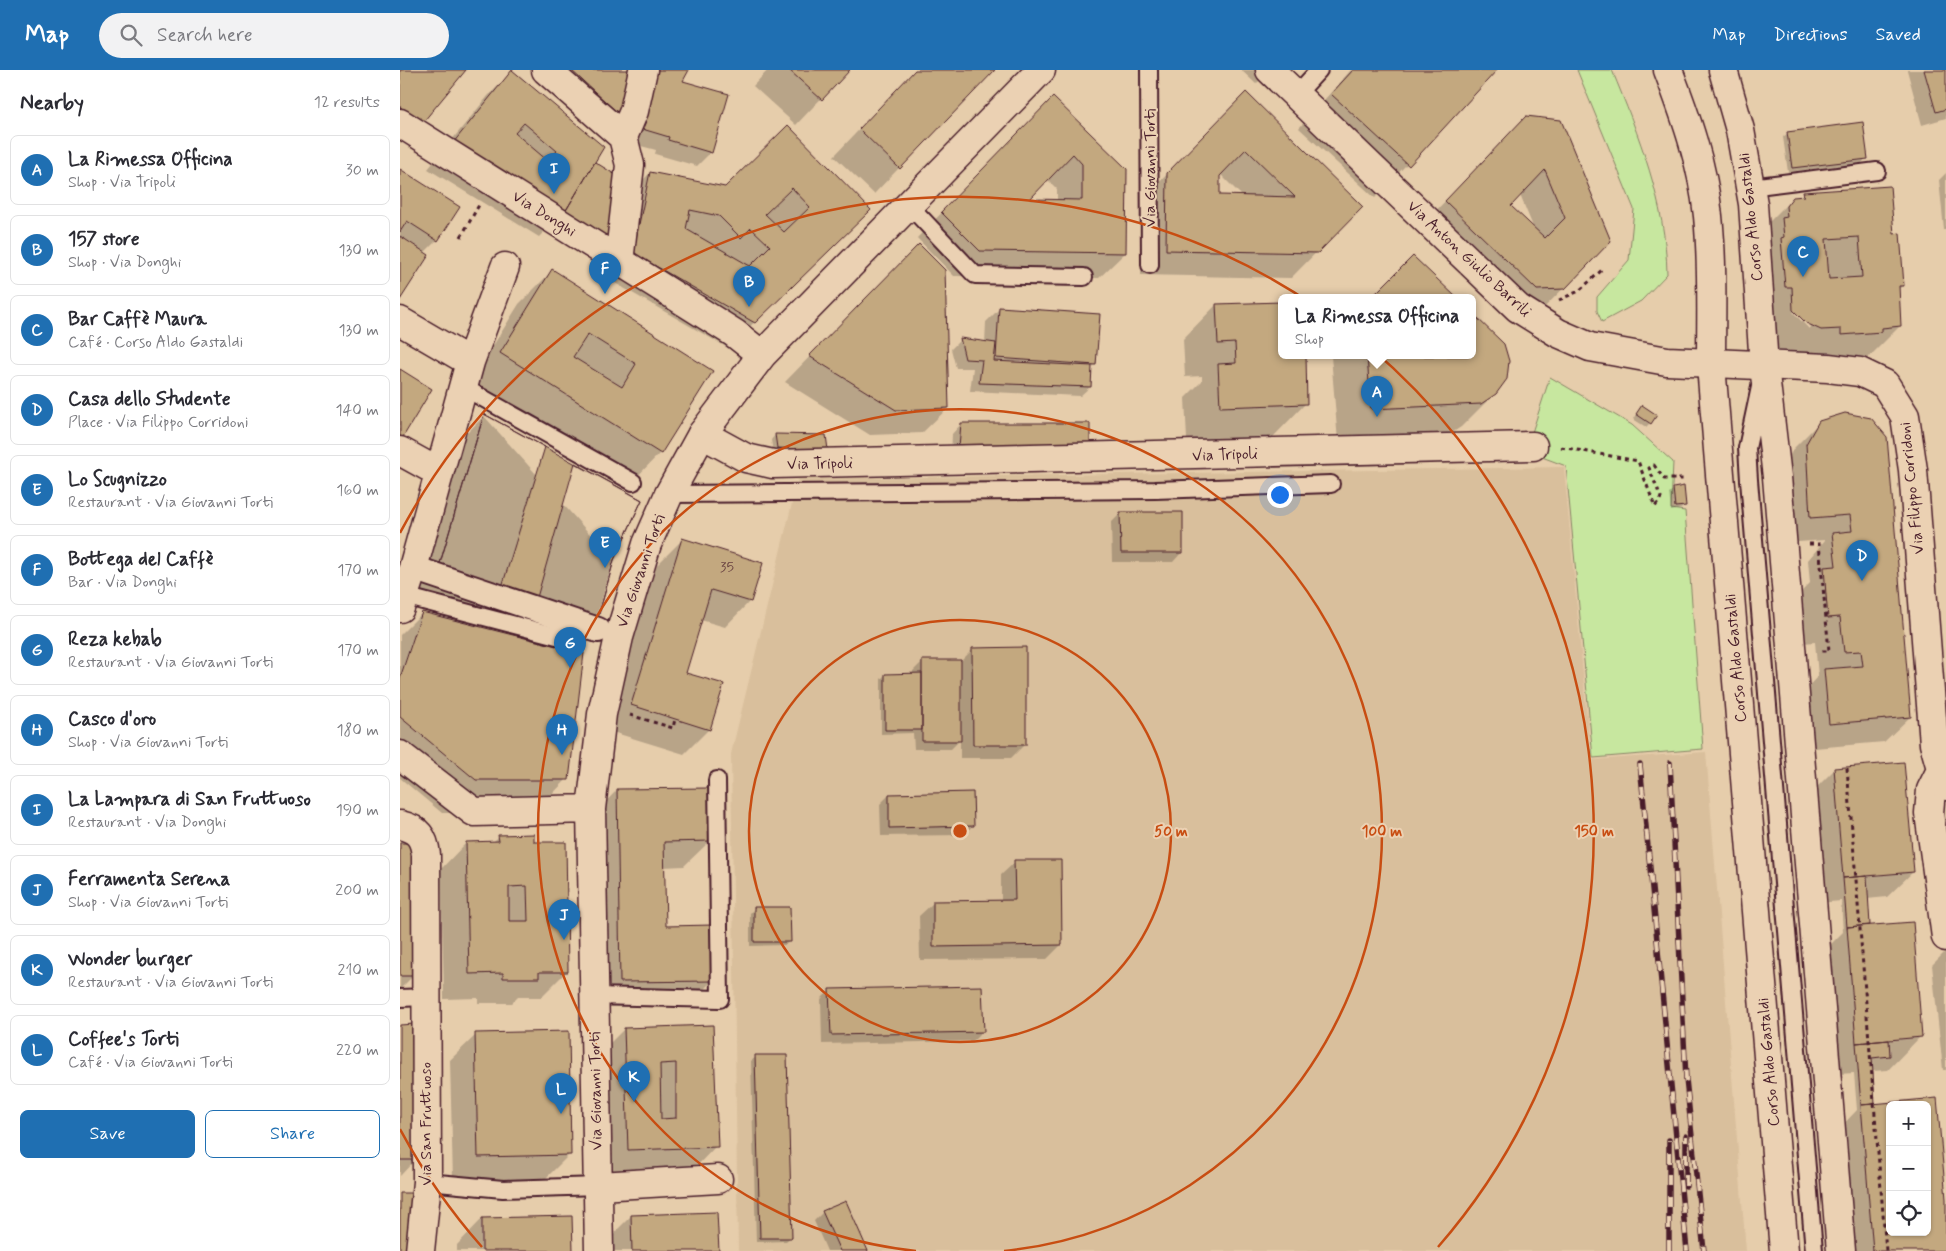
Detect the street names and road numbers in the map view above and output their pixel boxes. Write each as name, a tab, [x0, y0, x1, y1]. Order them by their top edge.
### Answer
street label: Via Giovanni Torti	[1140, 109, 1161, 227]
street label: Corso Aldo Gastaldi	[1734, 152, 1768, 282]
street label: Via Donghi	[508, 186, 580, 243]
street label: Via Anton Giulio Barrili	[1402, 196, 1536, 322]
street label: Via Filippo Corridoni	[1895, 421, 1929, 555]
street label: Via Tripoli	[1192, 443, 1258, 467]
street label: Via Tripoli	[787, 453, 853, 475]
street label: Via Giovanni Torti	[612, 512, 670, 630]
street label: Corso Aldo Gastaldi	[1720, 593, 1752, 723]
street label: Corso Aldo Gastaldi	[1753, 997, 1785, 1127]
street label: Via Giovanni Torti	[584, 1032, 608, 1150]
street label: Via San Fruttuoso	[416, 1062, 437, 1186]

